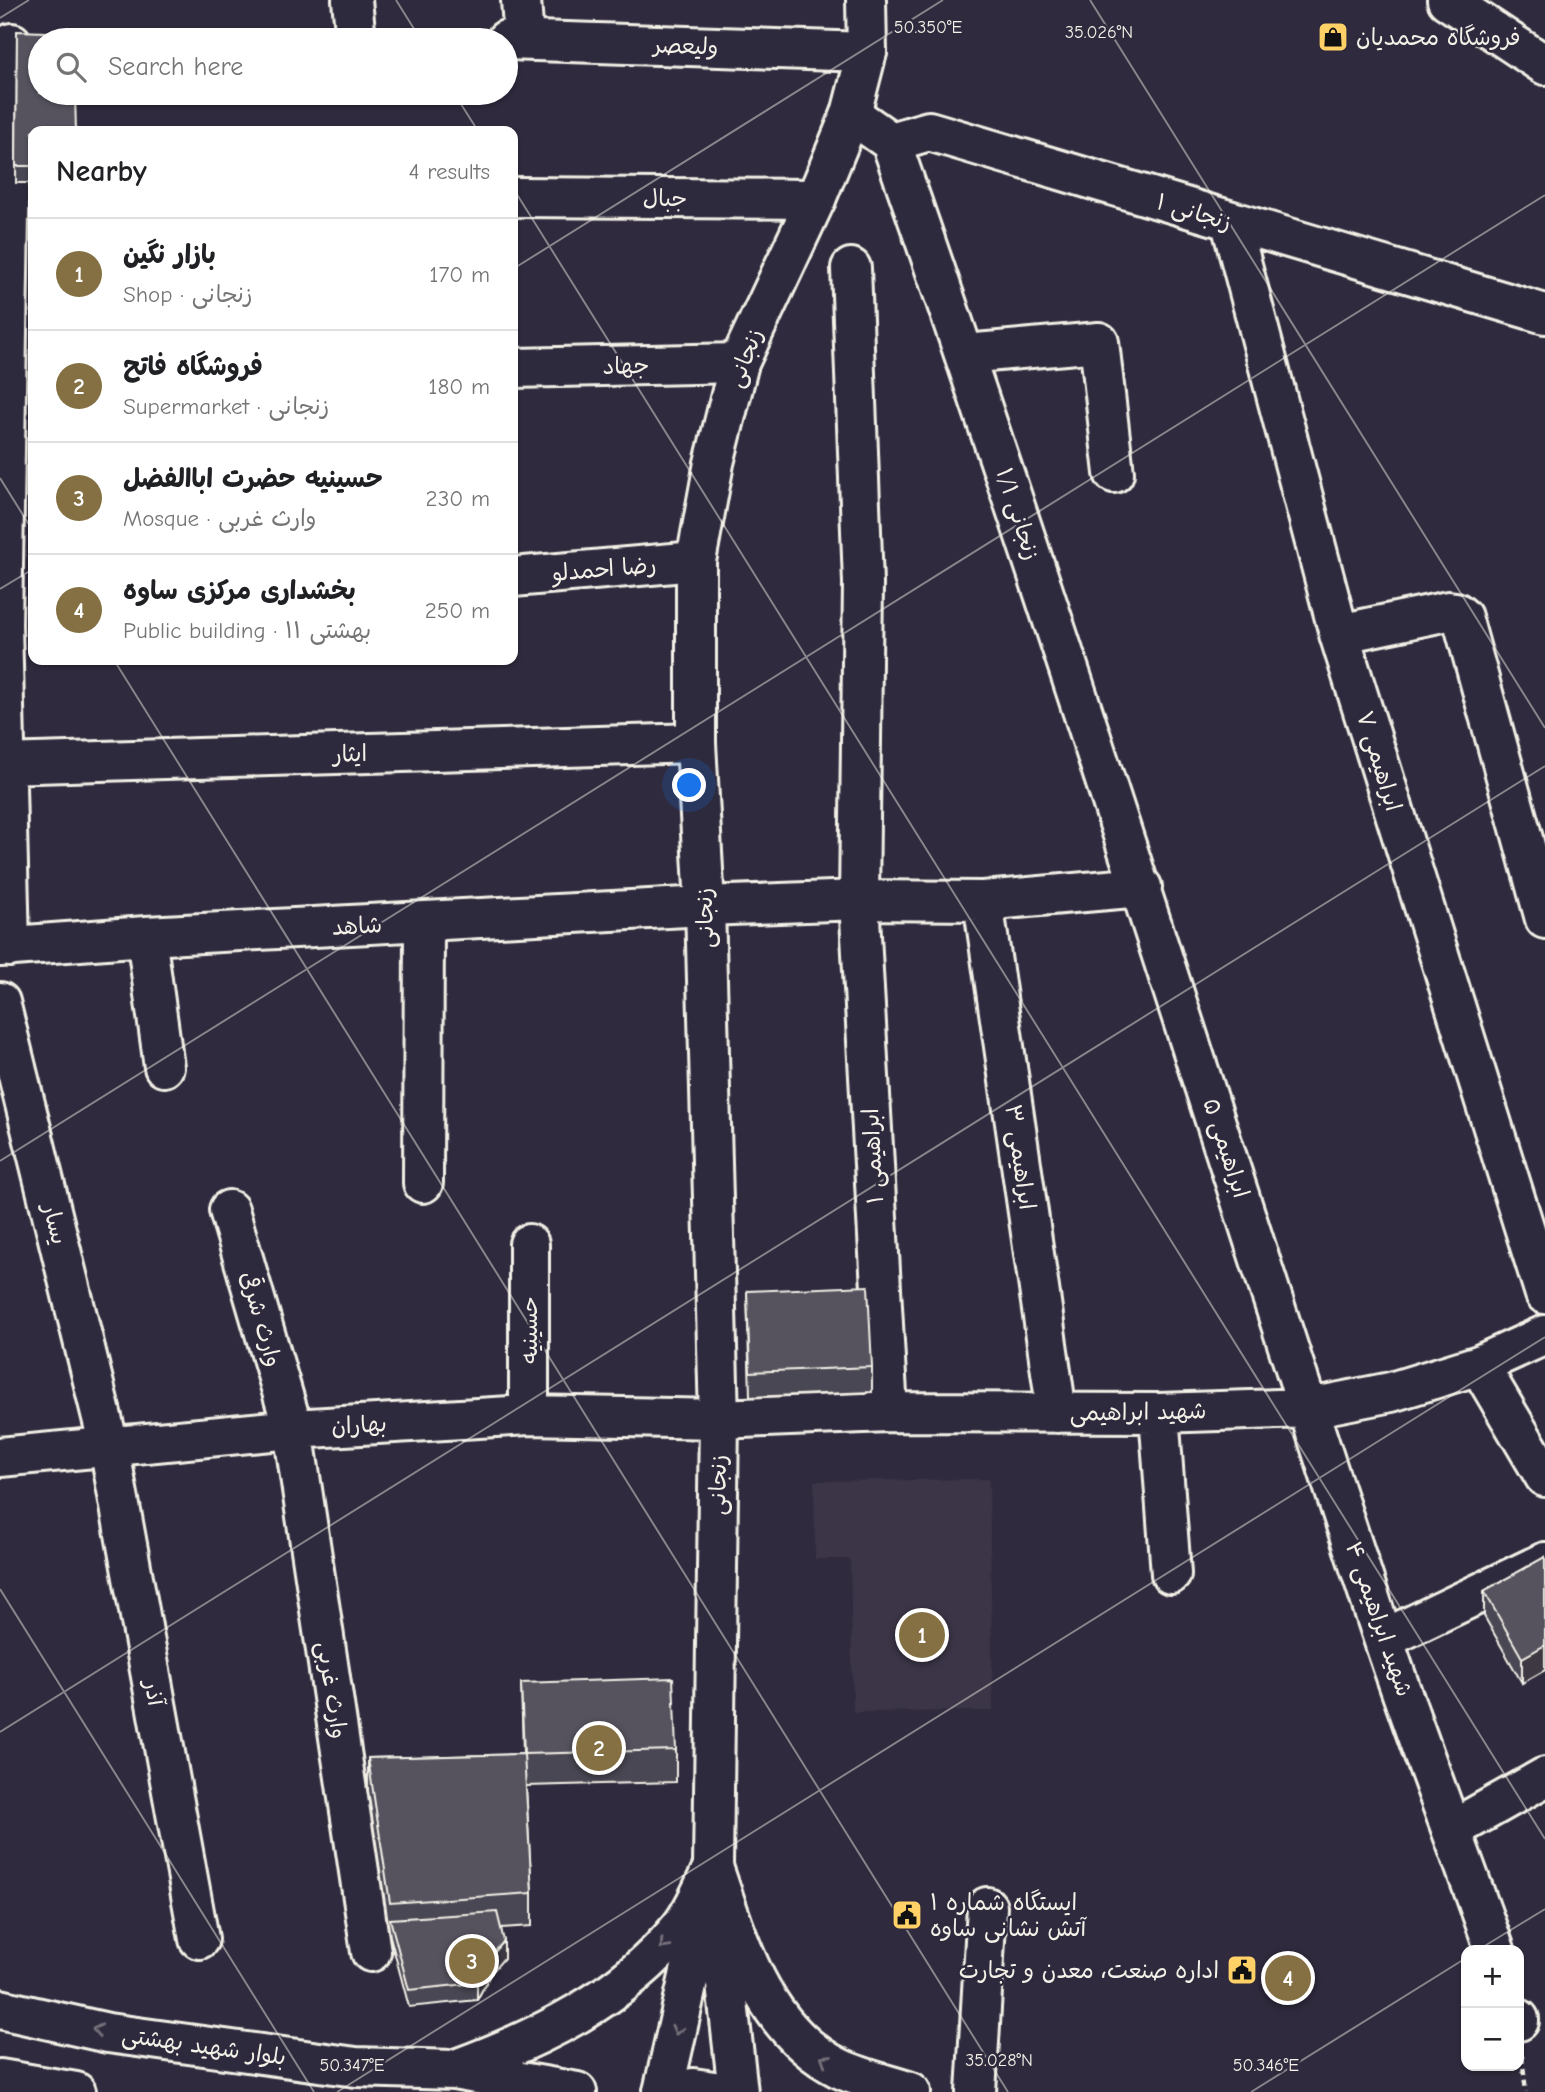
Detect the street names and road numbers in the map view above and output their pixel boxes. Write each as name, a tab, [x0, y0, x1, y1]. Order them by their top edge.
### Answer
street label: ولیعصر	[651, 31, 719, 61]
street label: جبال	[643, 185, 687, 212]
street label: زنجانی ۱	[1153, 188, 1235, 237]
street label: زنجانی	[722, 325, 769, 392]
street label: جهاد	[602, 352, 650, 380]
street label: زنجانی ۱/۱	[990, 465, 1046, 564]
street label: رضا احمدلو	[550, 551, 658, 588]
street label: ابراهیمی ۷	[1350, 707, 1407, 815]
street label: ایثار	[330, 740, 368, 768]
street label: زنجانی	[690, 887, 721, 949]
street label: شاهد	[331, 911, 383, 941]
street label: ابراهیمی ۵	[1196, 1095, 1255, 1202]
street label: ابراهیمی ۳	[998, 1103, 1041, 1212]
street label: ابراهیمی ۱	[857, 1107, 890, 1205]
street label: یسار	[36, 1199, 73, 1247]
street label: وارث شرقی	[234, 1268, 288, 1370]
street label: حسینیه	[516, 1296, 543, 1364]
street label: شهید ابراهیمی	[1069, 1397, 1207, 1428]
street label: بهاران	[331, 1410, 387, 1440]
street label: زنجانی	[704, 1454, 733, 1516]
street label: شهید ابراهیمی ۴	[1339, 1538, 1418, 1700]
street label: وارث غربی	[310, 1639, 353, 1741]
street label: آذر	[138, 1676, 170, 1709]
street label: بلوار شهید بهشتی	[120, 2021, 288, 2072]

